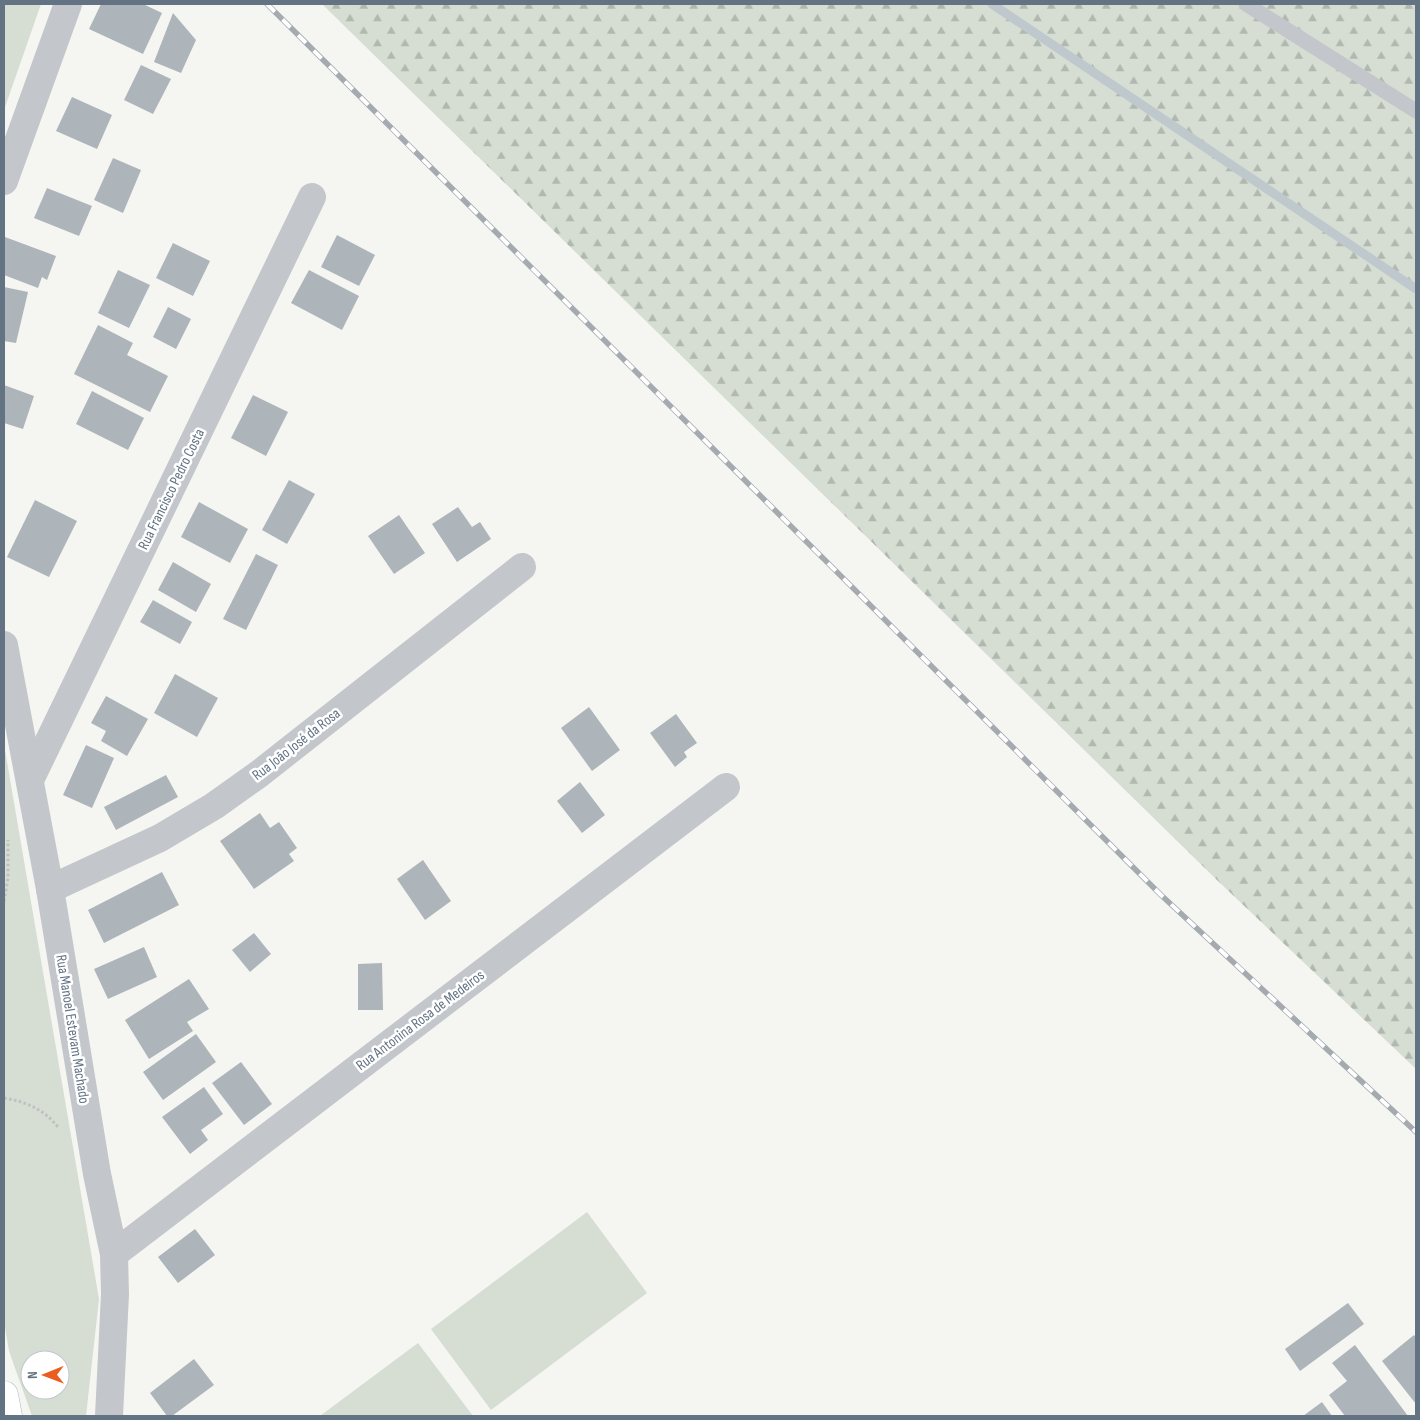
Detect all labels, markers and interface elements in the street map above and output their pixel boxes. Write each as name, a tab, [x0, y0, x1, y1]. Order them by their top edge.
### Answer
street label: Rua Francisco Pedro Costa	[134, 425, 209, 553]
street label: Rua João José da Rosa	[248, 704, 344, 785]
street label: Rua Manoel Estevam Machado	[51, 953, 94, 1105]
street label: Rua Antonina Rosa de Medeiros	[352, 966, 488, 1075]
north arrow	[20, 1350, 70, 1400]
text: N	[24, 1371, 41, 1379]

